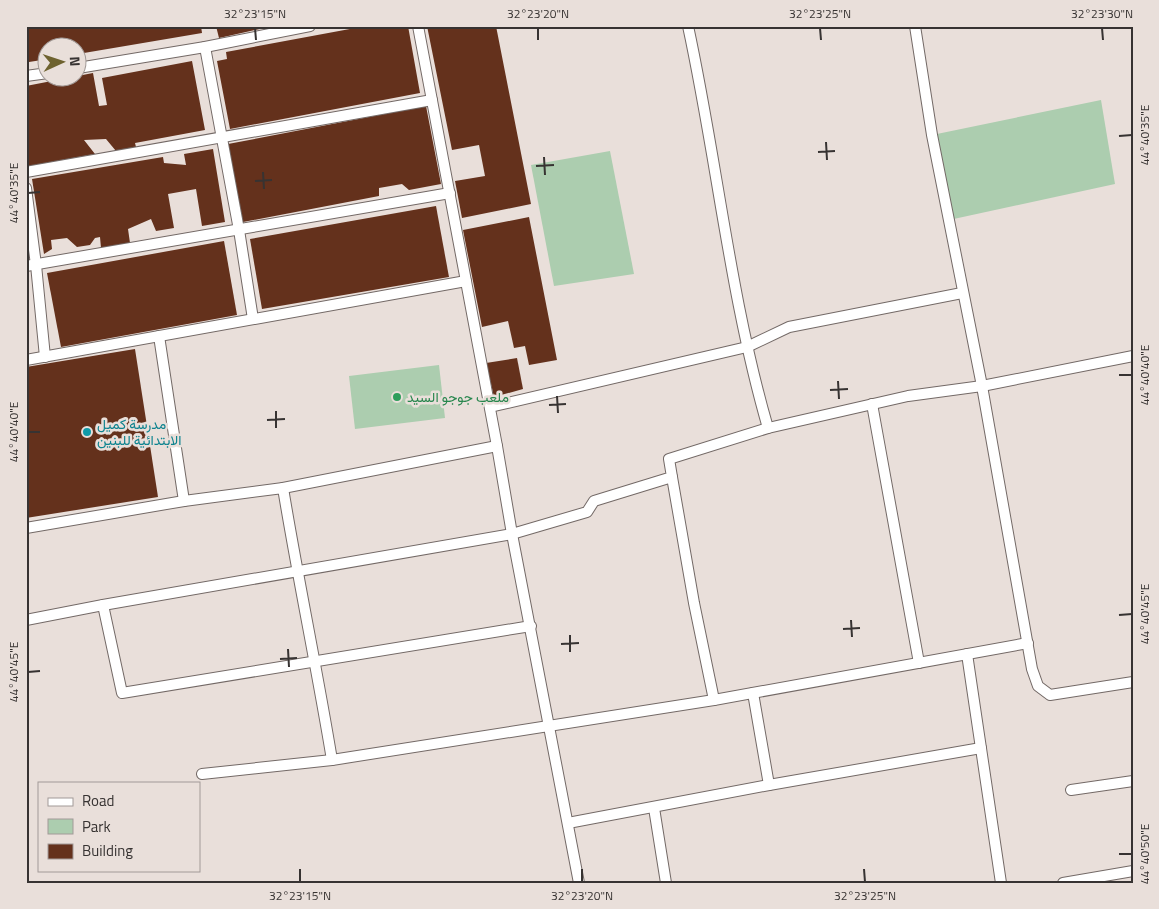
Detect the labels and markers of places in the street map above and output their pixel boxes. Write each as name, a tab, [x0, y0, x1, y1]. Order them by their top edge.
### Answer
place label: ملعب جوجو السيد	[407, 386, 509, 407]
marker: ملعب جوجو السيد	[391, 391, 403, 403]
place label: مدرسة كميل الابتدائية للبنين	[97, 413, 181, 450]
marker: مدرسة كميل الابتدائية للبنين	[81, 426, 93, 438]

